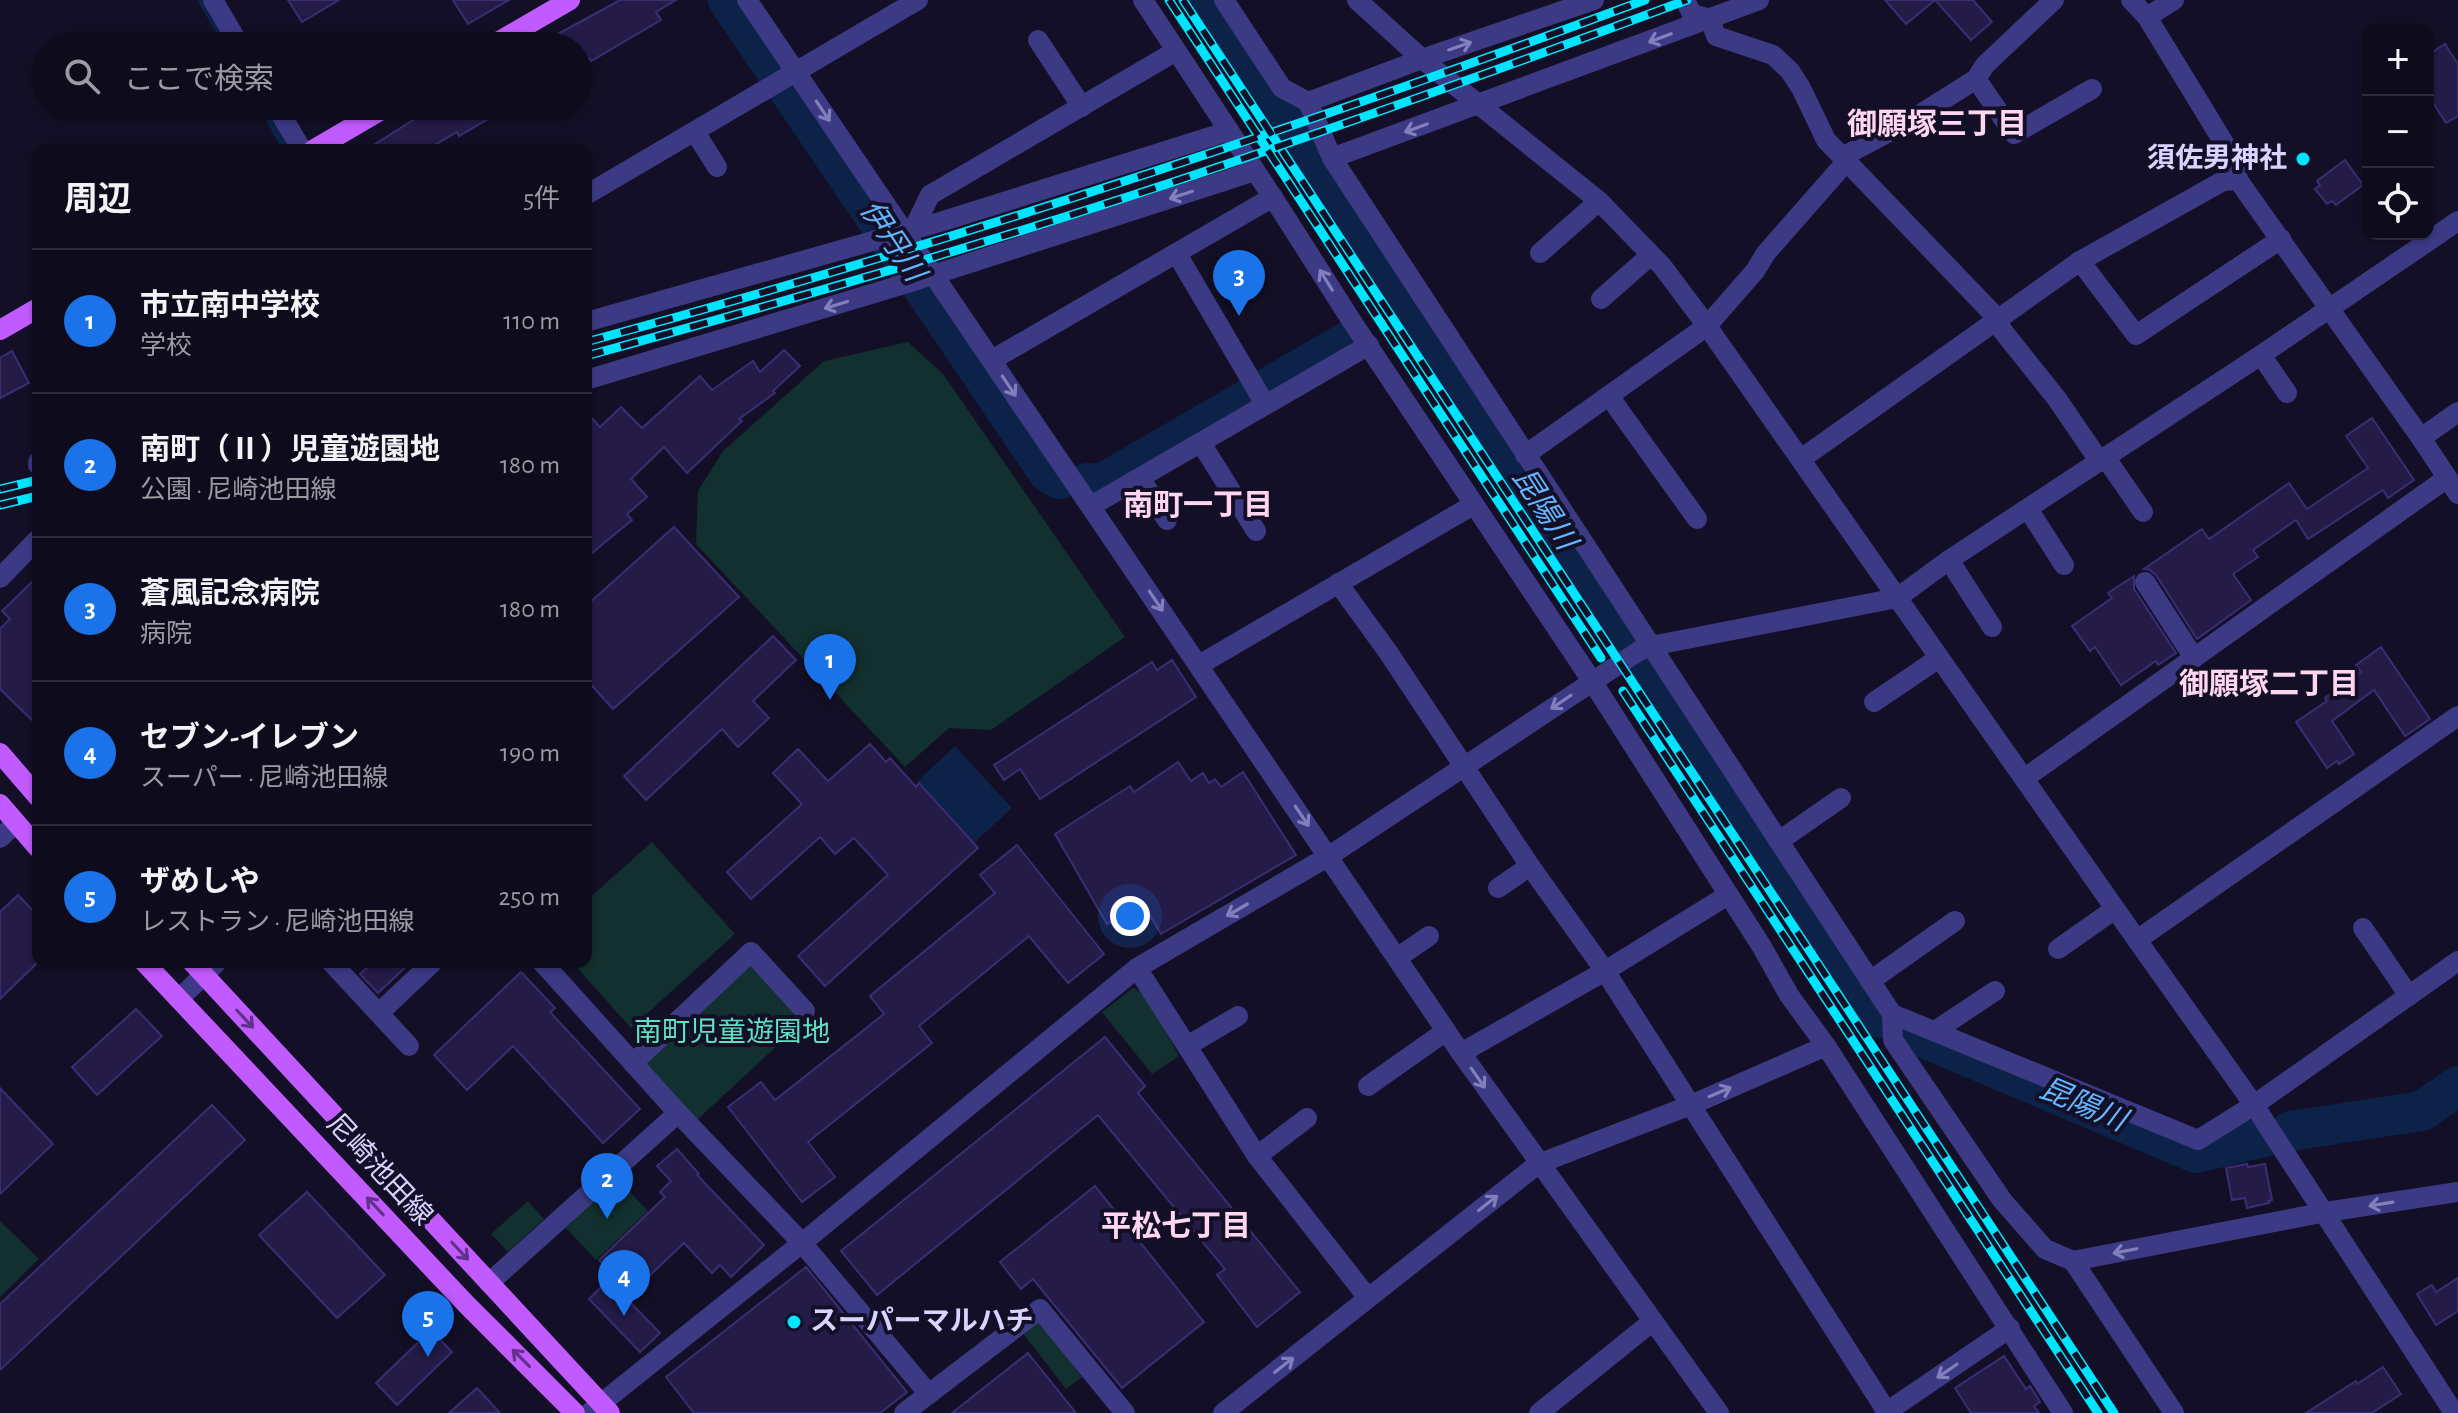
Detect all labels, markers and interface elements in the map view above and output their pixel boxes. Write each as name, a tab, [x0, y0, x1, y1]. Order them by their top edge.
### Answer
map controls	[2362, 24, 2434, 240]
button: +	[2362, 24, 2434, 96]
one-way arrow	[1647, 31, 1672, 46]
search box	[32, 32, 592, 120]
one-way arrow	[1447, 38, 1472, 52]
icon: search	[60, 54, 104, 98]
text: ここで検索	[124, 65, 274, 95]
button: −	[2362, 96, 2434, 168]
one-way arrow	[815, 99, 831, 121]
district label: 御願塚三丁目	[1847, 108, 2027, 140]
one-way arrow	[1404, 122, 1429, 136]
place label: 須佐男神社	[2147, 143, 2287, 173]
marker: 須佐男神社	[2294, 150, 2312, 168]
button: locate	[2362, 168, 2434, 240]
text: 周辺	[64, 183, 132, 217]
text: 5件	[523, 186, 560, 212]
one-way arrow	[1169, 189, 1194, 203]
water label: 伊丹川	[854, 194, 933, 289]
pin: 3	[1213, 250, 1265, 316]
one-way arrow	[1317, 269, 1333, 292]
text: 市立南中学校	[140, 291, 320, 321]
one-way arrow	[824, 298, 850, 313]
text: 1	[85, 308, 95, 334]
text: 110 m	[503, 308, 560, 334]
text: 学校	[140, 333, 192, 359]
one-way arrow	[1001, 375, 1017, 397]
text: 南町（Ⅱ）児童遊園地	[140, 435, 440, 465]
text: 2	[84, 452, 96, 478]
text: 180 m	[500, 452, 560, 478]
water label: 昆陽川	[1507, 463, 1584, 557]
text: 公園 · 尼崎池田線	[140, 477, 337, 503]
district label: 南町一丁目	[1123, 489, 1273, 521]
text: 蒼風記念病院	[140, 579, 320, 609]
one-way arrow	[1148, 589, 1164, 611]
text: 3	[84, 596, 96, 622]
text: 180 m	[500, 596, 560, 622]
text: 病院	[140, 621, 192, 647]
pin: 1	[804, 634, 856, 700]
district label: 御願塚二丁目	[2179, 668, 2359, 700]
one-way arrow	[1550, 694, 1573, 710]
text: セブン-イレブン	[140, 723, 359, 753]
text: 4	[83, 740, 97, 766]
text: 190 m	[500, 740, 560, 766]
text: スーパー · 尼崎池田線	[140, 765, 388, 791]
one-way arrow	[1294, 804, 1310, 827]
text: ザめしや	[140, 867, 260, 897]
text: 5	[84, 884, 96, 910]
text: 250 m	[498, 884, 560, 910]
your location	[1110, 896, 1150, 936]
one-way arrow	[1226, 902, 1249, 918]
text: レストラン · 尼崎池田線	[140, 909, 415, 935]
one-way arrow	[236, 1009, 254, 1029]
park label: 南町児童遊園地	[634, 1017, 830, 1047]
one-way arrow	[1470, 1067, 1486, 1089]
water label: 昆陽川	[2036, 1073, 2133, 1138]
one-way arrow	[1708, 1084, 1732, 1099]
street label: 尼崎池田線	[321, 1108, 438, 1231]
pin: 2	[581, 1153, 633, 1219]
one-way arrow	[1477, 1195, 1498, 1212]
one-way arrow	[365, 1196, 384, 1216]
one-way arrow	[2369, 1197, 2394, 1212]
district label: 平松七丁目	[1101, 1210, 1251, 1242]
one-way arrow	[450, 1241, 468, 1261]
one-way arrow	[2113, 1244, 2138, 1259]
pin: 4	[598, 1250, 650, 1316]
pin: 5	[402, 1291, 454, 1357]
place label: スーパーマルハチ	[810, 1306, 1034, 1336]
marker: スーパーマルハチ	[785, 1313, 803, 1331]
one-way arrow	[511, 1348, 530, 1368]
one-way arrow	[1273, 1356, 1294, 1373]
one-way arrow	[1937, 1362, 1959, 1379]

